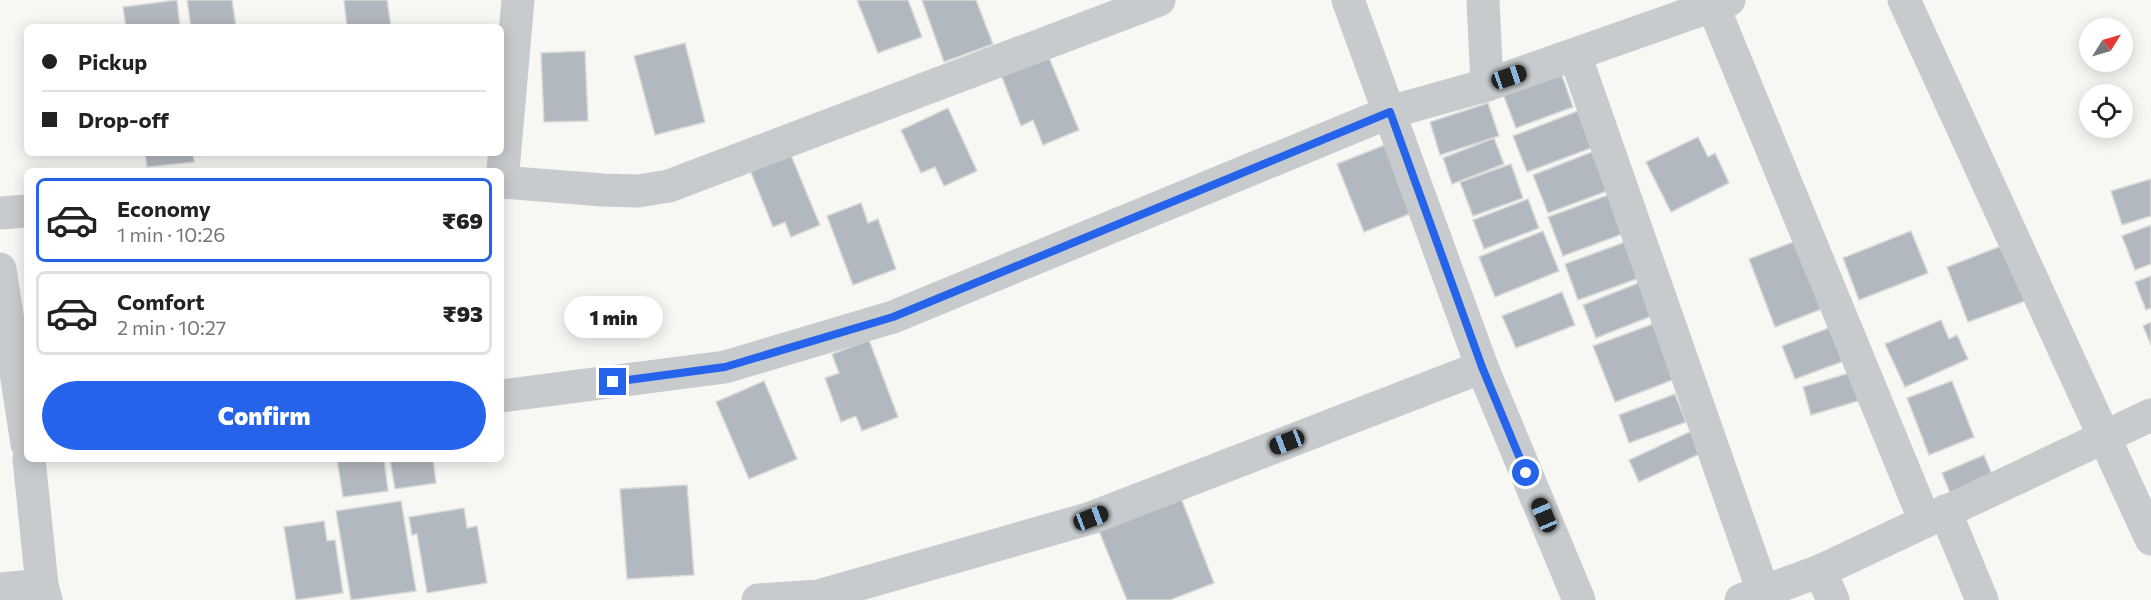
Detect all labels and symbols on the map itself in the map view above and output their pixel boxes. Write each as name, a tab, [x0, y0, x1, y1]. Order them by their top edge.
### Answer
north arrow	[2079, 18, 2133, 72]
car	[1489, 63, 1529, 91]
callout: 1 min	[564, 295, 662, 337]
route end	[599, 368, 626, 395]
car	[1267, 427, 1307, 457]
route start	[1512, 459, 1539, 486]
car	[1529, 495, 1559, 535]
car	[1071, 503, 1111, 533]

